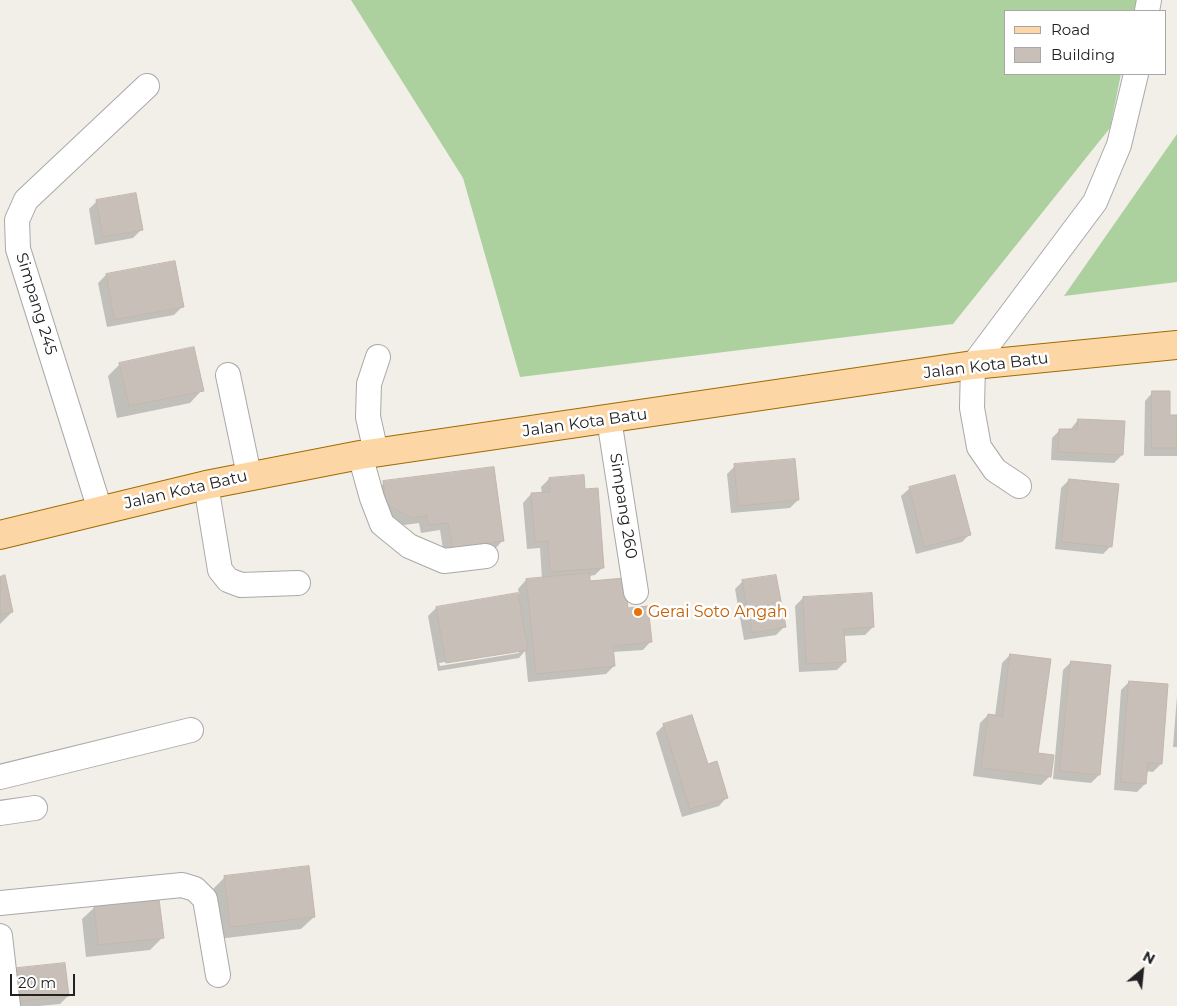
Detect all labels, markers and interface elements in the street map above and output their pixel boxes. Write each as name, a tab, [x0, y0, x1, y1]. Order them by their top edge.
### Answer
legend	[1004, 10, 1167, 75]
text: Road	[1051, 20, 1090, 39]
text: Building	[1051, 45, 1115, 64]
street label: Simpang 245	[11, 251, 61, 357]
street label: Jalan Kota Batu	[922, 349, 1050, 383]
street label: Jalan Kota Batu	[521, 405, 649, 441]
street label: Simpang 260	[605, 452, 641, 560]
street label: Jalan Kota Batu	[123, 466, 249, 514]
place label: Gerai Soto Angah	[648, 602, 788, 622]
marker: Gerai Soto Angah	[632, 606, 644, 618]
north arrow	[1117, 946, 1167, 996]
text: N	[1140, 947, 1158, 968]
scale bar	[12, 964, 78, 996]
text: 20 m	[18, 973, 56, 992]

